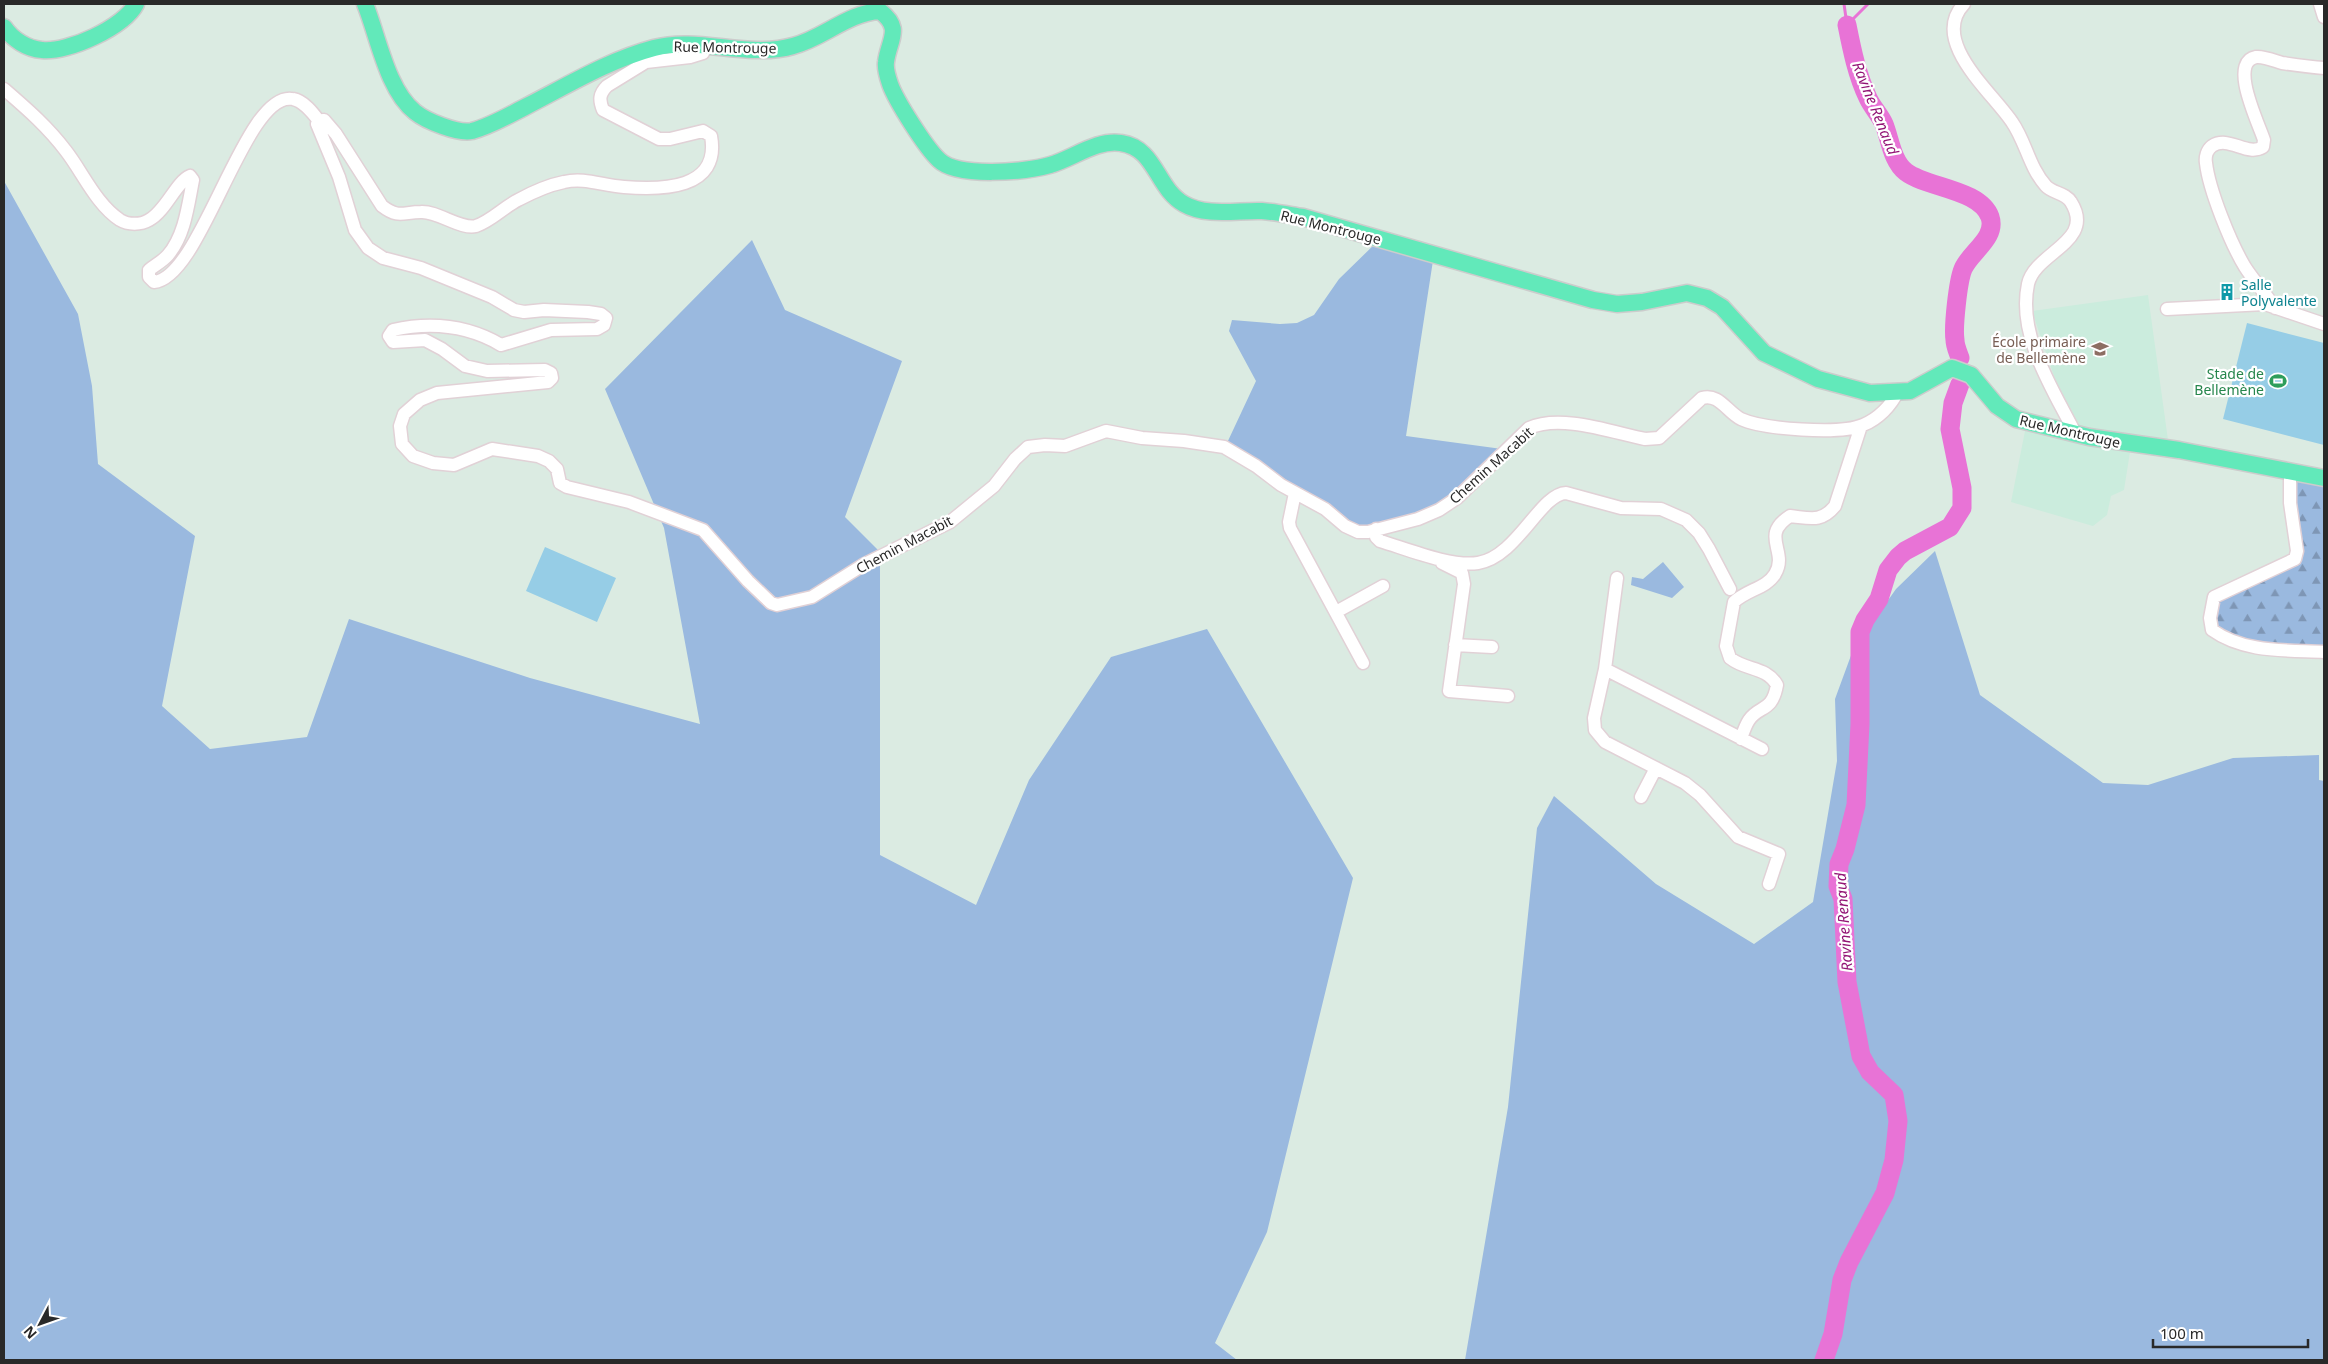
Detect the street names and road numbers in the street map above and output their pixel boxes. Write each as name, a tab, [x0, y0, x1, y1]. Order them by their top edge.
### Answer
street label: Rue Montrouge	[673, 37, 777, 57]
street label: Rue Montrouge	[1279, 205, 1383, 249]
street label: Rue Montrouge	[2018, 410, 2122, 452]
street label: Chemin Macabit	[1445, 422, 1537, 508]
street label: Chemin Macabit	[852, 511, 956, 577]

